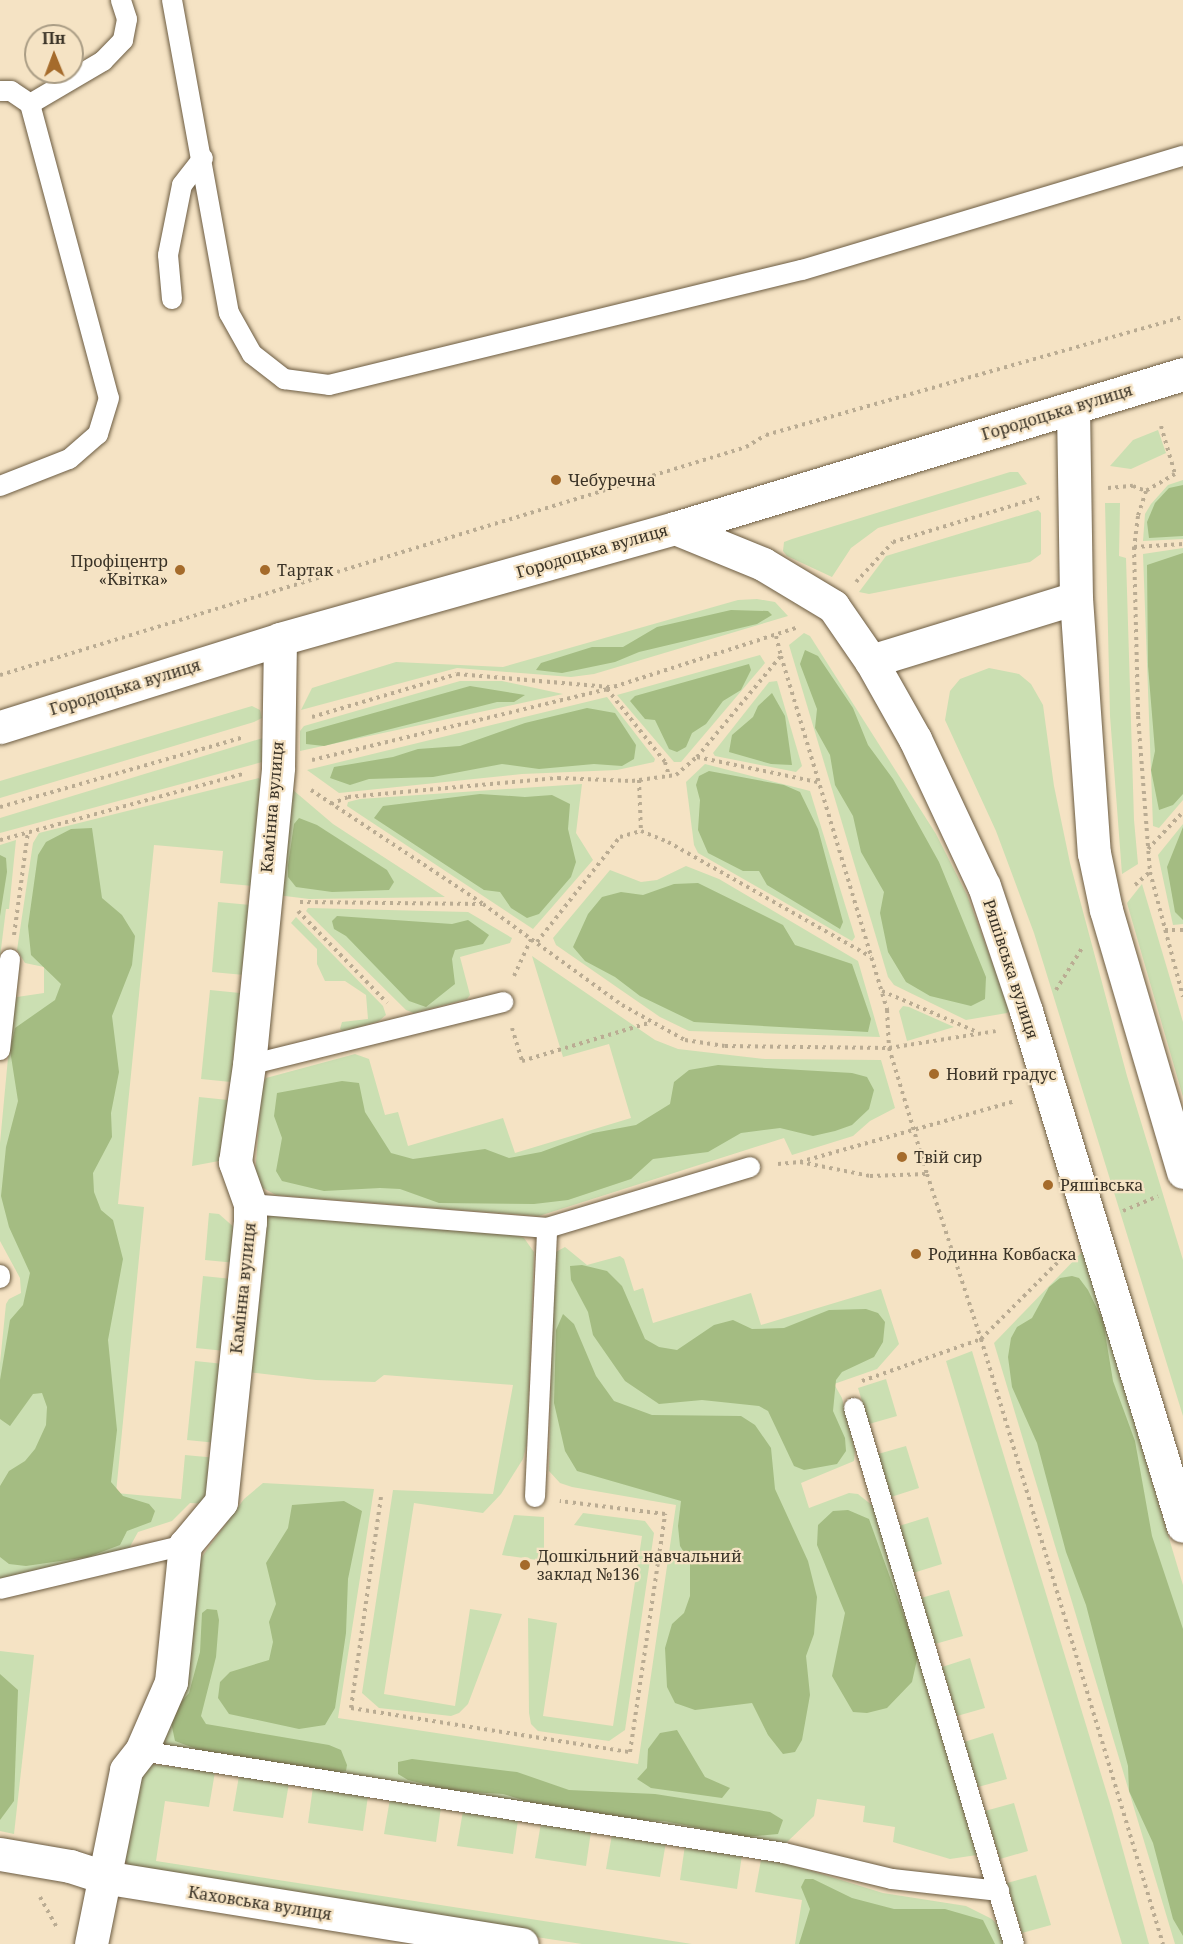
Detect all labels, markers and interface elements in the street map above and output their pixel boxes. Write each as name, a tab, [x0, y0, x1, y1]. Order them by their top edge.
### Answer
north arrow	[24, 24, 84, 84]
text: Пн	[42, 27, 66, 49]
street label: Городоцька вулиця	[979, 380, 1135, 444]
place label: Чебуречна	[568, 470, 656, 490]
marker: Чебуречна	[549, 473, 563, 487]
street label: Городоцька вулиця	[514, 520, 670, 582]
place label: Профіцентр «Квітка»	[70, 551, 168, 589]
place label: Тартак	[277, 560, 333, 580]
marker: Профіцентр «Квітка»	[173, 563, 187, 577]
marker: Тартак	[258, 563, 272, 577]
street label: Городоцька вулиця	[47, 655, 203, 719]
street label: Камінна вулиця	[257, 740, 287, 874]
street label: Ряшівська вулиця	[979, 897, 1043, 1041]
place label: Новий градус	[946, 1064, 1056, 1084]
marker: Новий градус	[927, 1067, 941, 1081]
place label: Твій сир	[914, 1147, 982, 1167]
marker: Твій сир	[895, 1150, 909, 1164]
place label: Ряшівська	[1060, 1175, 1143, 1195]
marker: Ряшівська	[1041, 1178, 1055, 1192]
street label: Камінна вулиця	[227, 1221, 259, 1355]
place label: Родинна Ковбаска	[928, 1244, 1077, 1264]
marker: Родинна Ковбаска	[909, 1247, 923, 1261]
place label: Дошкільний навчальний заклад №136	[537, 1546, 742, 1584]
marker: Дошкільний навчальний заклад №136	[518, 1558, 532, 1572]
street label: Каховська вулиця	[187, 1882, 333, 1924]

